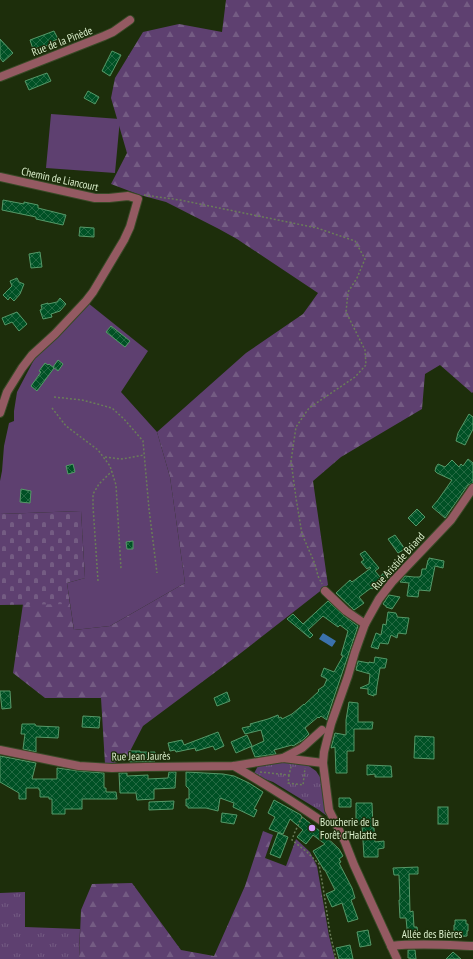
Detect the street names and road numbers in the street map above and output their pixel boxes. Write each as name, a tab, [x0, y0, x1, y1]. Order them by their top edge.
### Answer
street label: Rue de la Pinède	[30, 23, 95, 59]
street label: Chemin de Liancourt	[20, 164, 100, 194]
street label: Rue Aristide Briand	[369, 529, 428, 593]
street label: Rue Jean Jaurès	[111, 748, 171, 764]
street label: Allée des Bières	[402, 927, 462, 941]

